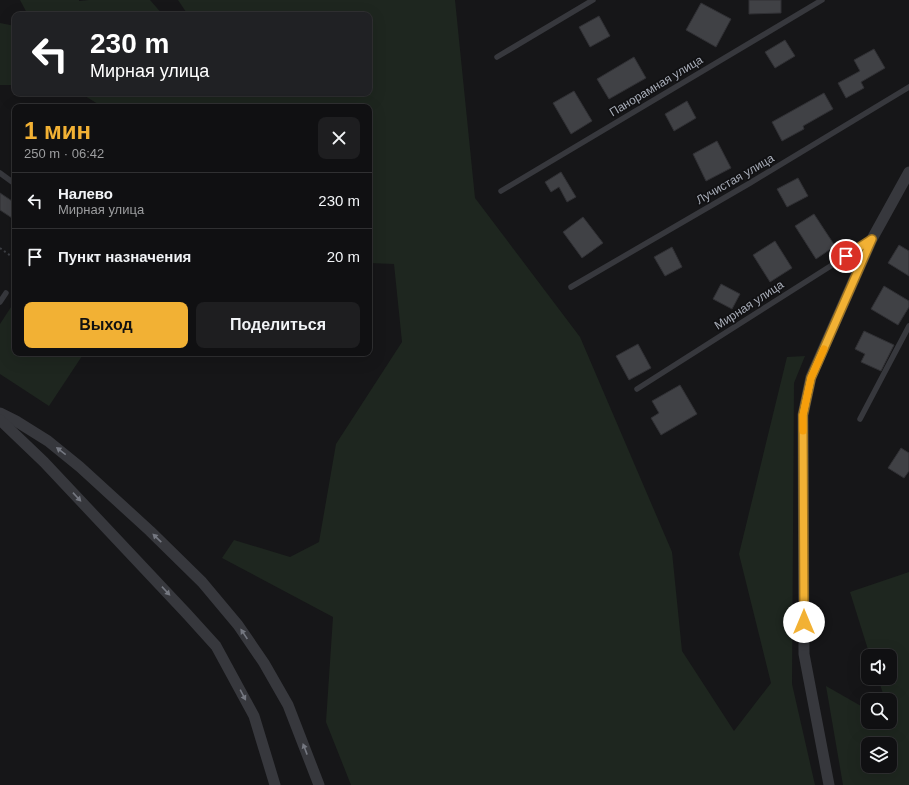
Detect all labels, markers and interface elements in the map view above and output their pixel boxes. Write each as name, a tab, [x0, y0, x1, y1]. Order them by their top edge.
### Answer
icon: left	[24, 28, 76, 80]
text: 230 m	[90, 28, 169, 59]
street label: Панорамная улица	[607, 52, 705, 119]
text: Мирная улица	[90, 61, 209, 81]
text: 1 мин	[24, 117, 91, 144]
button: close	[318, 117, 360, 159]
text: 250 m · 06:42	[24, 146, 104, 161]
street label: Лучистая улица	[693, 151, 777, 207]
text: Налево	[58, 185, 113, 202]
icon: left	[24, 190, 46, 212]
text: 230 m	[318, 192, 360, 209]
text: Мирная улица	[58, 202, 144, 217]
pin	[829, 239, 863, 273]
icon: arrive	[835, 245, 857, 267]
icon: arrive	[24, 246, 46, 268]
text: Пункт назначения	[58, 248, 191, 265]
text: 20 m	[327, 248, 360, 265]
street label: Мирная улица	[712, 277, 786, 333]
button: Выход	[24, 302, 188, 348]
button: Поделиться	[196, 302, 360, 348]
one-way arrow	[55, 447, 66, 456]
one-way arrow	[72, 492, 81, 502]
one-way arrow	[152, 533, 162, 543]
one-way arrow	[161, 587, 170, 596]
position arrow	[783, 601, 825, 643]
one-way arrow	[241, 628, 248, 640]
map controls	[861, 649, 897, 773]
button: sound	[861, 649, 897, 685]
one-way arrow	[239, 690, 246, 701]
button: search	[861, 693, 897, 729]
button: layers	[861, 737, 897, 773]
one-way arrow	[302, 742, 308, 754]

